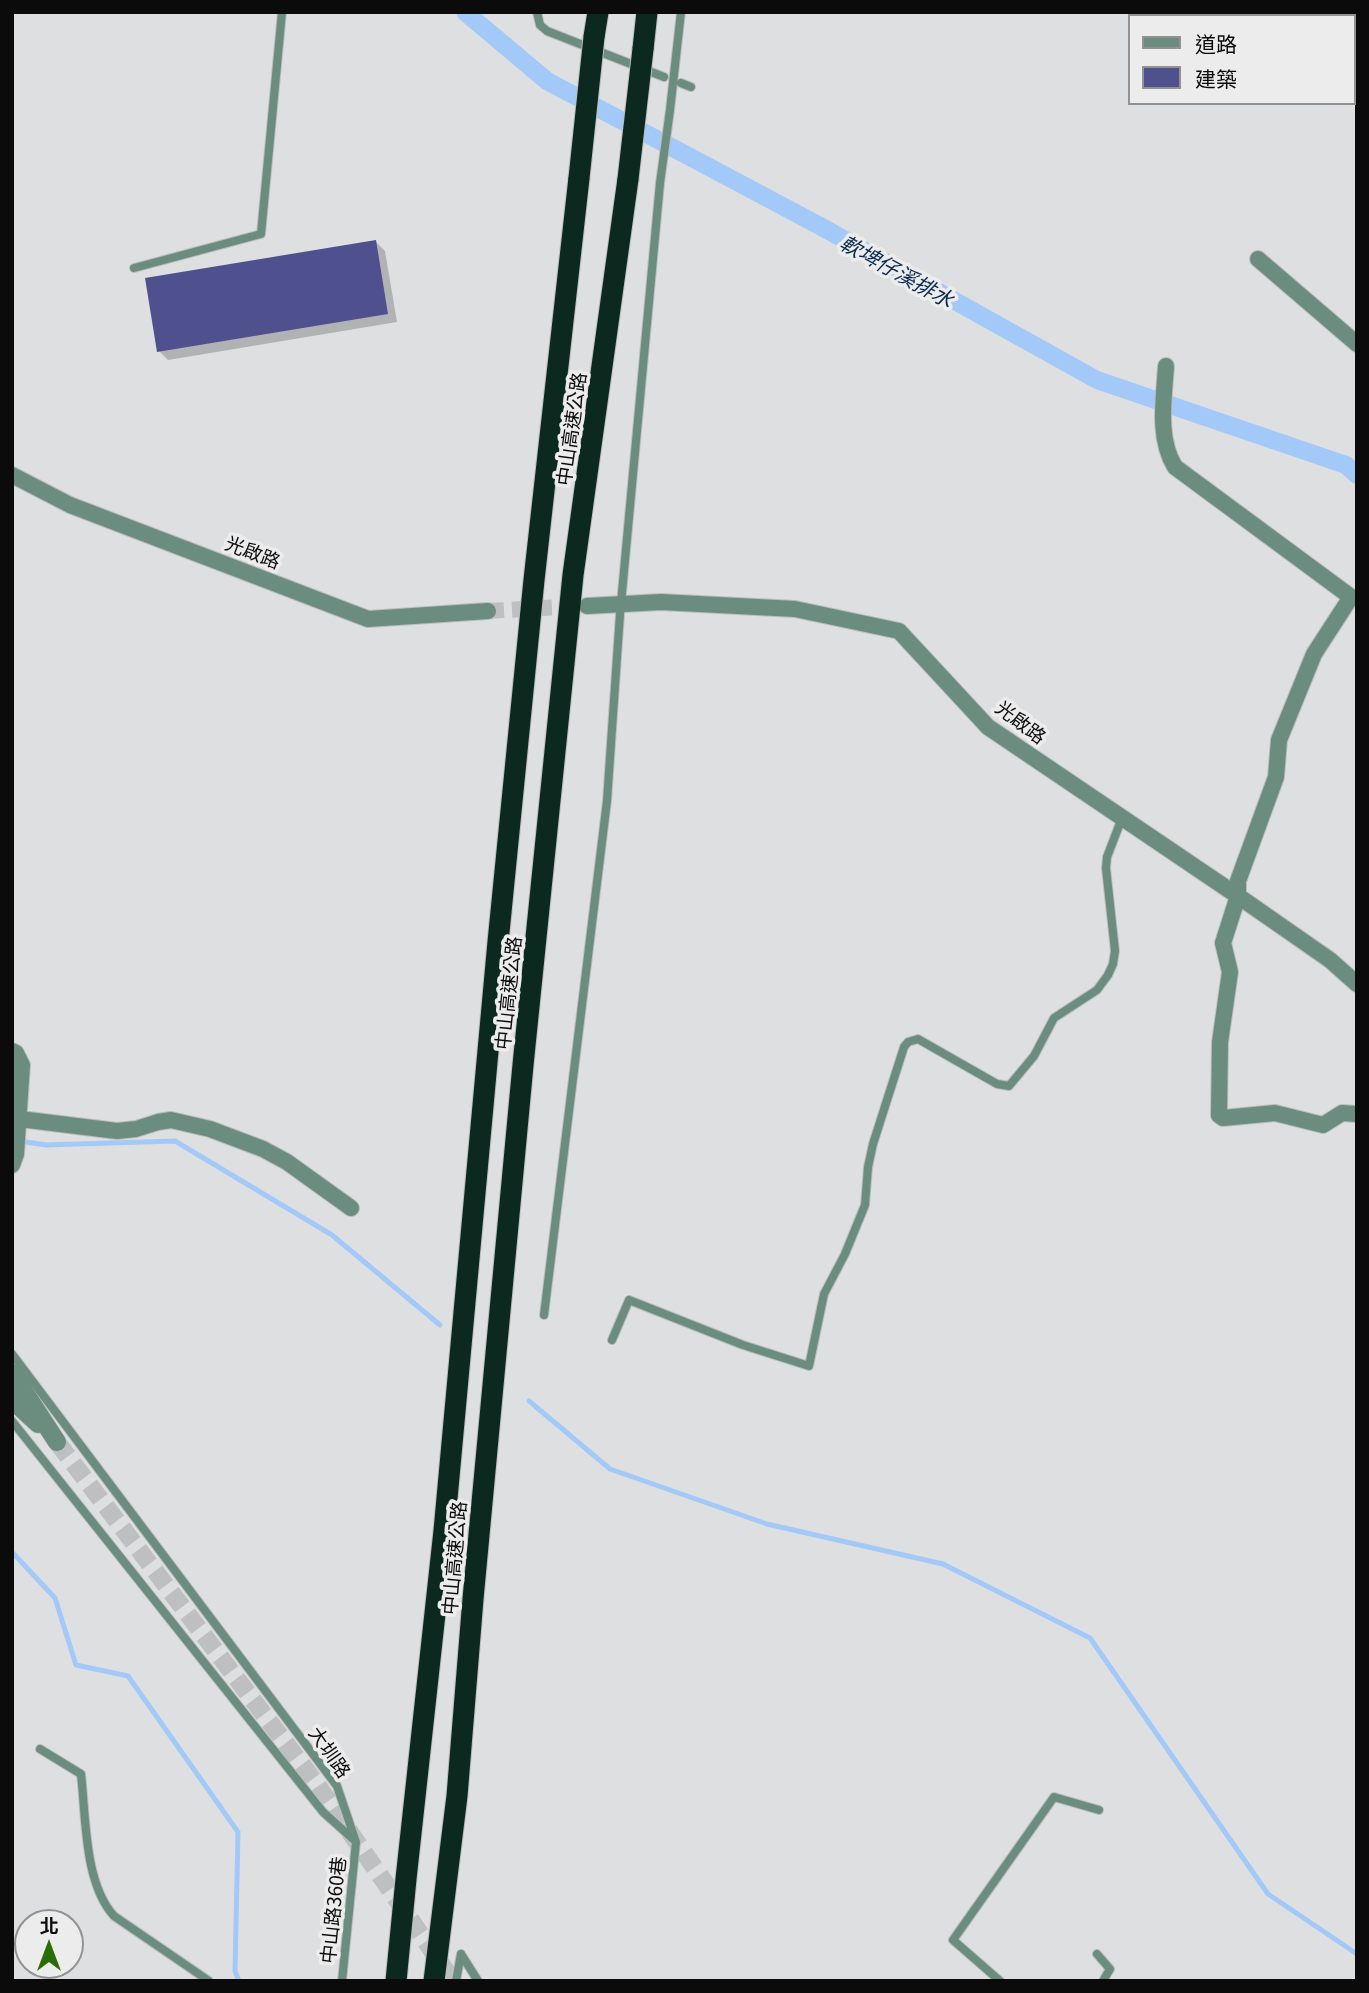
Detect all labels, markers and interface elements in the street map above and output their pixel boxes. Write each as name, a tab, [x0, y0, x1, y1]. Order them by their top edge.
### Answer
legend	[1128, 14, 1355, 105]
text: 道路	[1195, 28, 1237, 58]
text: 建築	[1195, 63, 1237, 93]
water label: 軟埤仔溪排水	[836, 229, 958, 313]
street label: 中山高速公路	[552, 371, 590, 487]
street label: 光啟路	[222, 531, 284, 573]
street label: 光啟路	[991, 696, 1051, 748]
street label: 中山高速公路	[491, 935, 525, 1051]
street label: 中山高速公路	[438, 1500, 470, 1616]
street label: 大圳路	[304, 1722, 356, 1782]
street label: 中山路360巷	[316, 1855, 350, 1965]
north arrow	[14, 1909, 84, 1979]
text: 北	[39, 1911, 59, 1938]

